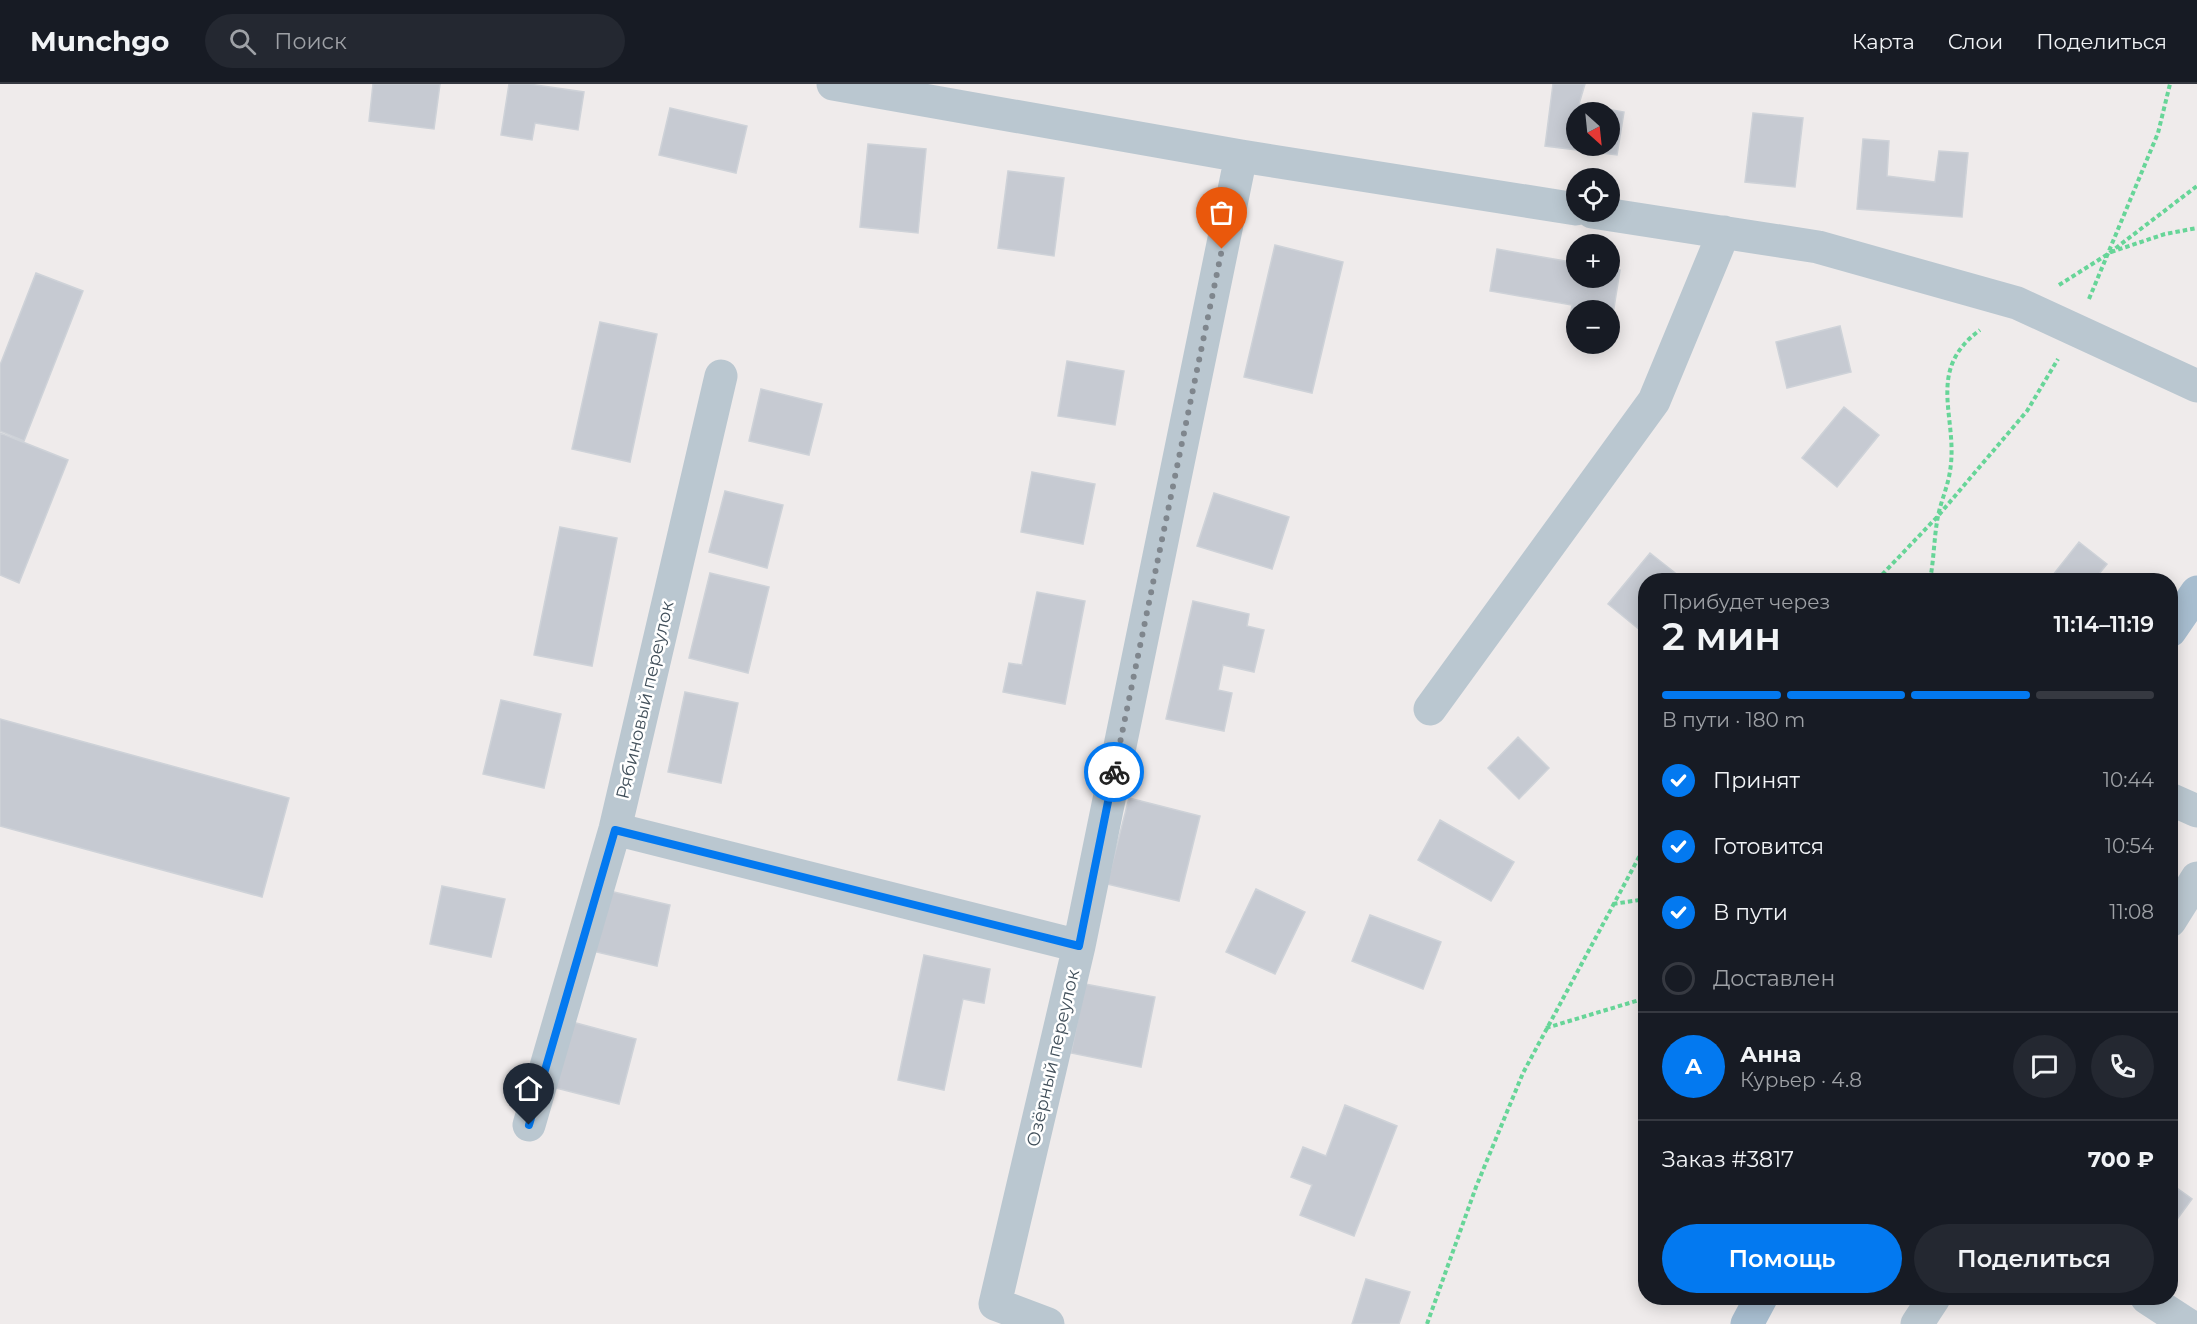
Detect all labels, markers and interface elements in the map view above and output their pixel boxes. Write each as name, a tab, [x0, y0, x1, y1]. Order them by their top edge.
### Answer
search box	[205, 14, 625, 68]
text: Munchgo	[30, 24, 169, 58]
icon: search	[226, 25, 259, 58]
text: Поиск	[274, 28, 347, 55]
text: Карта	[1852, 29, 1915, 54]
text: Слои	[1948, 29, 2003, 54]
text: Поделиться	[2036, 29, 2167, 54]
north arrow	[1566, 102, 1620, 156]
map controls	[1566, 102, 1620, 354]
button: locate	[1566, 168, 1620, 222]
pin	[1196, 187, 1247, 249]
icon: bag	[1205, 196, 1238, 229]
button: +	[1566, 234, 1620, 288]
button: −	[1566, 300, 1620, 354]
text: Прибудет через	[1662, 590, 1830, 614]
street label: Рябиновый переулок	[612, 598, 679, 801]
text: 11:14–11:19	[2053, 611, 2154, 638]
text: 2 мин	[1662, 612, 1781, 660]
text: В пути · 180 m	[1662, 708, 1805, 732]
courier	[1084, 742, 1144, 802]
icon: bike	[1098, 756, 1131, 789]
icon: check	[1662, 764, 1695, 797]
text: Принят	[1713, 767, 1800, 794]
text: 10:44	[2103, 768, 2154, 792]
icon: check	[1662, 830, 1695, 863]
text: Готовится	[1713, 833, 1824, 860]
text: 10:54	[2105, 834, 2154, 858]
icon: check	[1662, 896, 1695, 929]
text: В пути	[1713, 899, 1788, 926]
text: 11:08	[2109, 900, 2154, 924]
text: Доставлен	[1713, 965, 1835, 992]
street label: Озёрный переулок	[1022, 967, 1084, 1149]
button: chat	[2013, 1035, 2076, 1098]
button: phone	[2091, 1035, 2154, 1098]
text: Анна	[1740, 1041, 1801, 1068]
text: А	[1685, 1053, 1702, 1080]
pin	[503, 1063, 554, 1125]
text: Курьер · 4.8	[1740, 1068, 1862, 1092]
icon: home	[512, 1072, 545, 1105]
text: Заказ #3817	[1662, 1146, 1794, 1173]
text: 700 ₽	[2088, 1146, 2154, 1173]
button: Помощь	[1662, 1224, 1902, 1293]
button: Поделиться	[1914, 1224, 2154, 1293]

